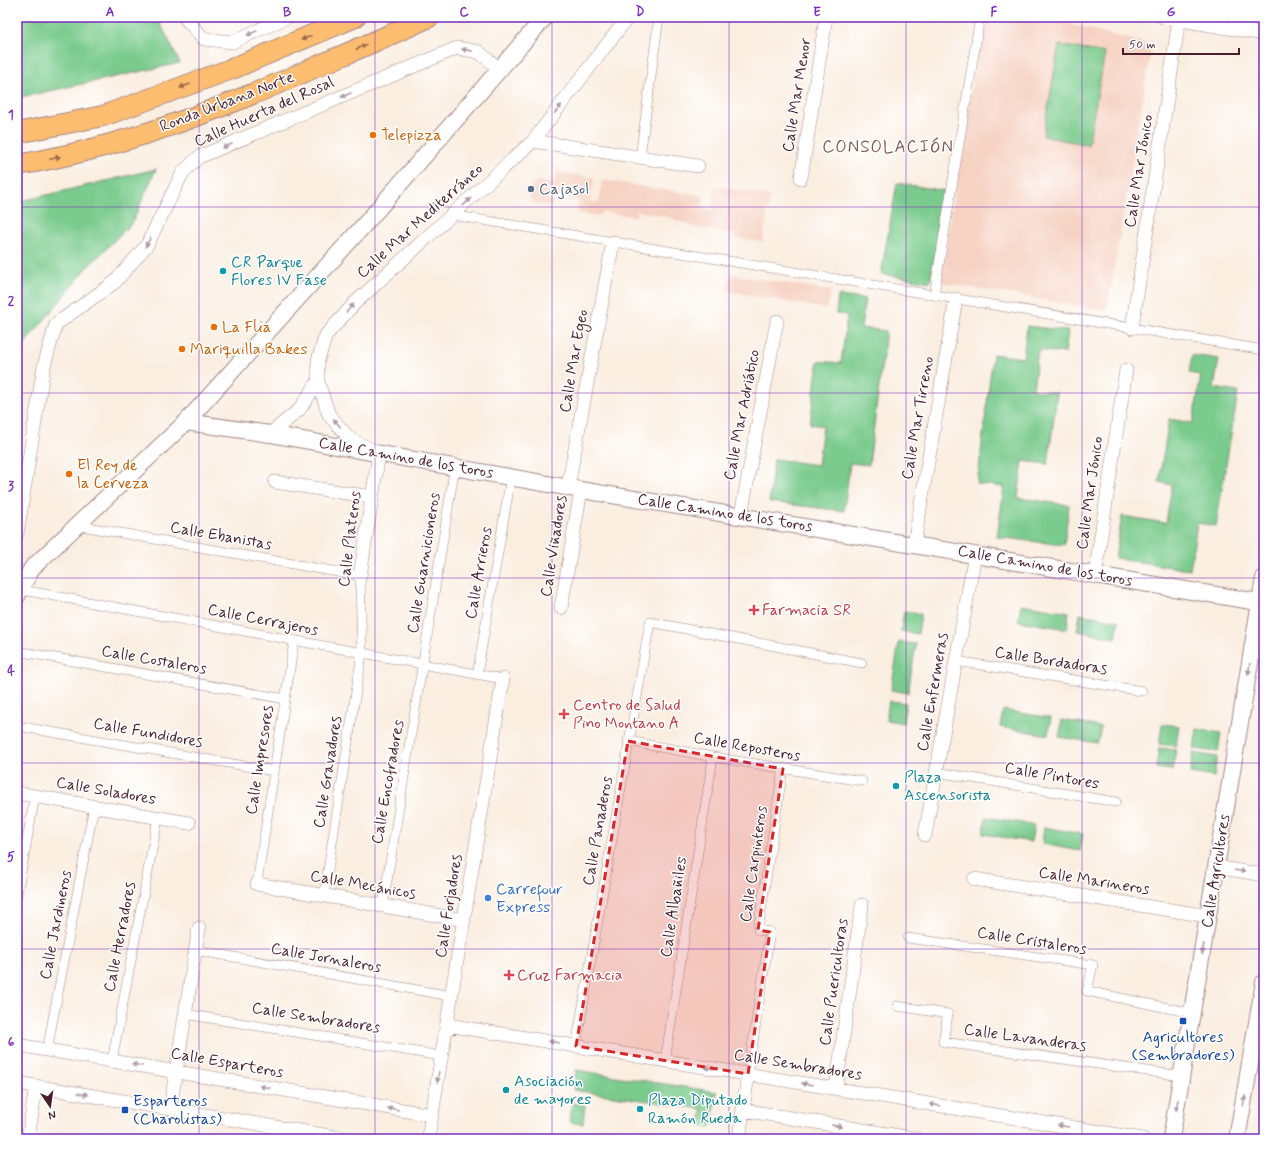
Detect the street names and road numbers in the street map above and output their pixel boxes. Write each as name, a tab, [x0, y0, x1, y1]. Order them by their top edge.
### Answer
street label: Calle Mar Menor	[778, 36, 816, 154]
street label: Ronda Urbana Norte	[157, 67, 297, 137]
street label: Calle Huerta del Rosal	[191, 72, 337, 152]
street label: Calle Mar Jónico	[1120, 113, 1158, 229]
street label: Calle Mar Mediterráneo	[352, 159, 488, 283]
street label: Calle Mar Egeo	[555, 308, 594, 414]
street label: Calle Mar Adriático	[719, 348, 765, 482]
street label: Calle Mar Tirreno	[897, 355, 939, 481]
street label: Calle Camino de los toros	[317, 432, 495, 484]
street label: Calle Mar Jónico	[1072, 435, 1108, 551]
street label: Calle Camino de los toros	[636, 489, 814, 537]
street label: Calle Plateros	[334, 490, 366, 588]
street label: Calle Guarnicioneros	[403, 491, 445, 635]
street label: Calle Viñadores	[536, 494, 572, 598]
street label: Calle Ebanistas	[168, 517, 274, 555]
street label: Calle Arrieros	[461, 525, 497, 621]
street label: Calle Camino de los toros	[956, 540, 1134, 592]
street label: Calle Cerrajeros	[206, 599, 320, 641]
street label: Calle Enfermeras	[912, 631, 954, 753]
street label: Calle Costaleros	[100, 640, 208, 680]
street label: Calle Bordadoras	[993, 642, 1109, 680]
street label: Calle Impresores	[241, 704, 279, 816]
street label: Calle Fundidores	[92, 713, 204, 753]
street label: Calle Gravadores	[309, 714, 347, 830]
street label: Calle Encofradores	[367, 718, 409, 846]
street label: Calle Reposteros	[692, 727, 802, 767]
street label: Calle Pintores	[1003, 757, 1101, 795]
street label: Calle Soladores	[54, 772, 158, 810]
street label: Calle Panaderos	[578, 775, 618, 887]
street label: Calle Carpinteros	[735, 804, 773, 924]
street label: Calle Agricultores	[1197, 813, 1235, 929]
street label: Calle Forjadores	[430, 853, 468, 959]
street label: Calle Albañiles	[656, 855, 692, 959]
street label: Calle Marineros	[1037, 862, 1151, 900]
street label: Calle Mecánicos	[308, 865, 418, 905]
street label: Calle Jardineros	[35, 869, 77, 981]
street label: Calle Herradores	[99, 880, 141, 994]
street label: Calle Puericultoras	[815, 917, 853, 1047]
street label: Calle Cristaleros	[976, 922, 1088, 960]
street label: Calle Jornaleros	[269, 938, 383, 978]
street label: Calle Sembradores	[250, 997, 382, 1039]
street label: Calle Lavanderas	[962, 1019, 1088, 1057]
street label: Calle Esparteros	[169, 1043, 285, 1083]
street label: Calle Sembradores	[732, 1044, 864, 1086]

